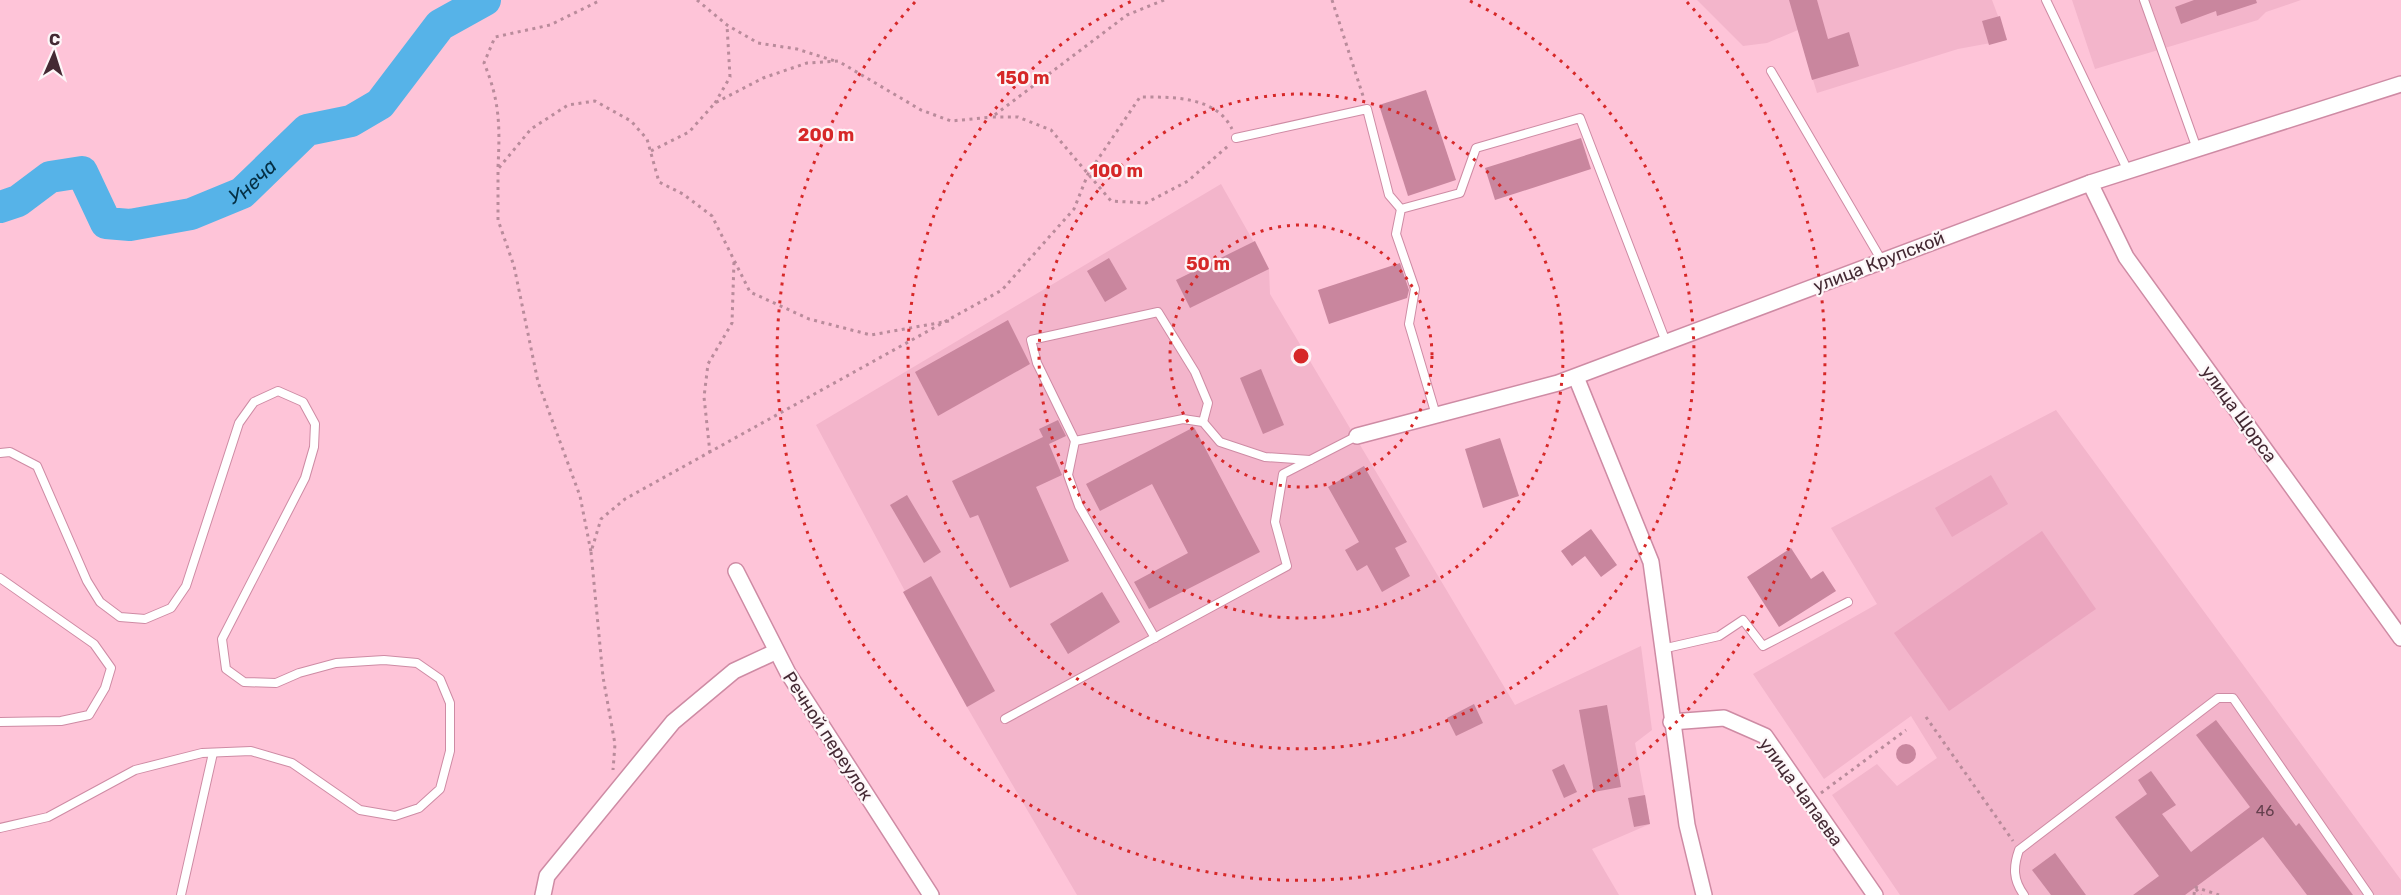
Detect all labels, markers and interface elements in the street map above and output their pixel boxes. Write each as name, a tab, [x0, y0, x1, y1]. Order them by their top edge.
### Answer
north arrow	[24, 24, 84, 84]
text: С	[49, 30, 61, 49]
text: 150 m	[996, 67, 1050, 89]
text: 200 m	[798, 124, 854, 146]
water label: Унеча	[225, 154, 282, 209]
text: 100 m	[1089, 160, 1143, 182]
street label: улица Крупской	[1810, 227, 1948, 297]
text: 50 m	[1186, 253, 1230, 275]
centre of rings	[1291, 346, 1311, 366]
street label: улица Щорса	[2196, 361, 2282, 467]
street label: Речной переулок	[778, 667, 878, 805]
street label: улица Чапаева	[1754, 734, 1848, 850]
house number: 46	[2256, 802, 2274, 820]

